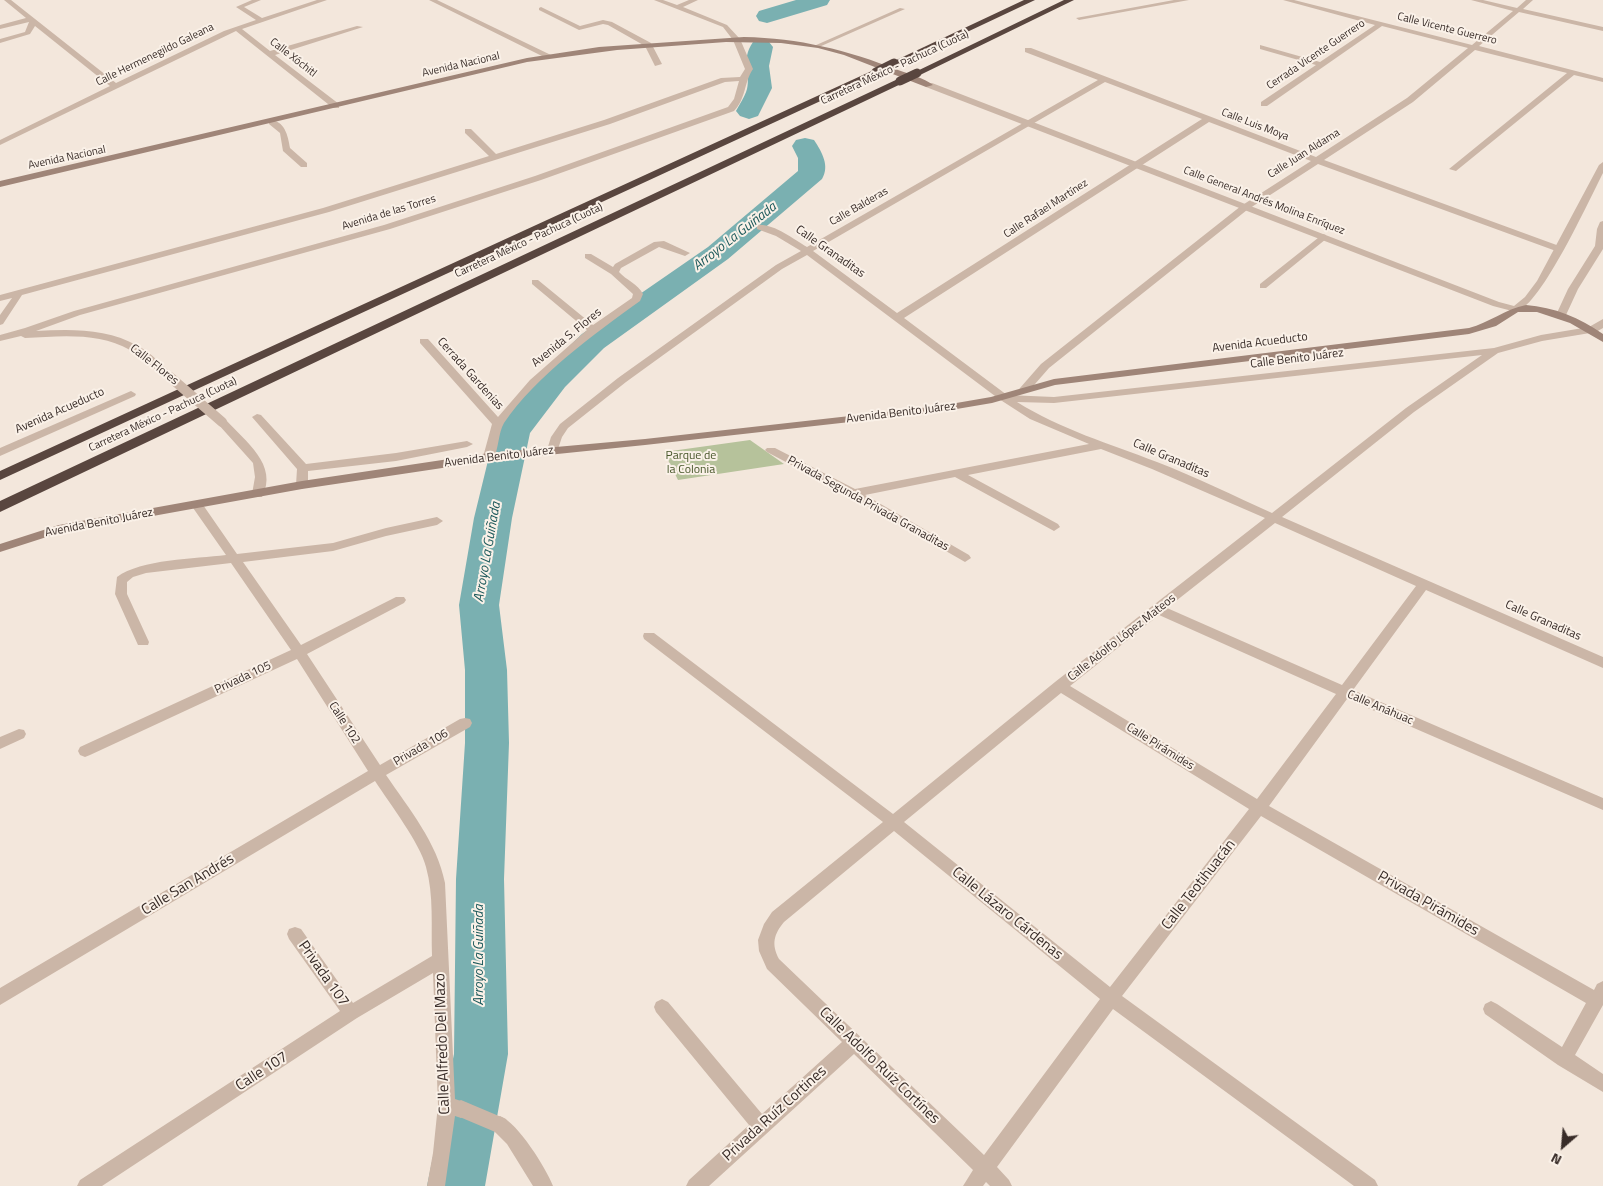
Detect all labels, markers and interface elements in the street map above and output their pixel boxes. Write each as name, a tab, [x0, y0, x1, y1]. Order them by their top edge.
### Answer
street label: Calle Vicente Guerrero	[1396, 10, 1498, 48]
street label: Cerrada Vicente Guerrero	[1264, 17, 1368, 93]
street label: Calle Hermenegildo Galeana	[94, 21, 216, 89]
street label: Carretera México - Pachuca (Cuota)	[819, 28, 971, 108]
street label: Calle Xóchitl	[267, 36, 319, 80]
street label: Avenida Nacional	[421, 50, 501, 80]
street label: Calle Luis Moya	[1219, 106, 1291, 144]
street label: Calle Juan Aldama	[1266, 127, 1342, 181]
street label: Avenida Nacional	[27, 143, 107, 173]
street label: Calle General Andrés Molina Enríquez	[1181, 164, 1347, 238]
street label: Calle Rafael Martínez	[1001, 177, 1091, 241]
street label: Calle Balderas	[827, 185, 891, 229]
street label: Avenida de las Torres	[341, 192, 437, 234]
water label: Arroyo La Guiñada	[690, 199, 780, 275]
street label: Carretera México - Pachuca (Cuota)	[453, 201, 605, 281]
street label: Calle Granaditas	[792, 223, 868, 281]
street label: Avenida S. Flores	[529, 305, 605, 371]
street label: Avenida Acueducto	[1211, 330, 1309, 356]
street label: Cerrada Gardenias	[434, 335, 506, 413]
street label: Calle Flores	[127, 342, 181, 388]
street label: Calle Benito Juárez	[1250, 346, 1344, 372]
street label: Carretera México - Pachuca (Cuota)	[87, 375, 239, 455]
street label: Avenida Acueducto	[13, 385, 107, 437]
street label: Avenida Benito Juárez	[846, 399, 956, 427]
street label: Calle Granaditas	[1131, 436, 1211, 482]
street label: Avenida Benito Juárez	[444, 443, 554, 471]
park label: Parque de la Colonia	[666, 449, 716, 477]
street label: Privada Segunda Privada Granaditas	[785, 453, 951, 555]
water label: Arroyo La Guiñada	[471, 501, 505, 603]
street label: Avenida Benito Juárez	[44, 505, 154, 541]
street label: Calle Adolfo López Mateos	[1065, 591, 1179, 685]
street label: Calle Granaditas	[1503, 598, 1583, 644]
street label: Privada 105	[212, 659, 274, 697]
street label: Calle Anáhuac	[1345, 688, 1415, 728]
street label: Calle 102	[325, 699, 363, 747]
street label: Calle Pirámides	[1123, 720, 1197, 774]
street label: Privada 106	[391, 727, 451, 769]
street label: Calle Teotihuacán	[1158, 836, 1240, 934]
street label: Calle San Andrés	[138, 850, 238, 920]
street label: Calle Lázaro Cárdenas	[948, 864, 1066, 964]
street label: Privada Pirámides	[1374, 868, 1482, 940]
water label: Arroyo La Guiñada	[472, 904, 488, 1006]
street label: Privada 107	[294, 938, 352, 1010]
street label: Calle Alfredo Del Mazo	[432, 973, 454, 1115]
street label: Calle Adolfo Ruíz Cortínes	[815, 1004, 943, 1128]
street label: Calle 107	[232, 1048, 292, 1096]
street label: Privada Ruíz Cortines	[719, 1063, 831, 1165]
north arrow	[1538, 1121, 1588, 1171]
text: N	[1547, 1148, 1565, 1171]

